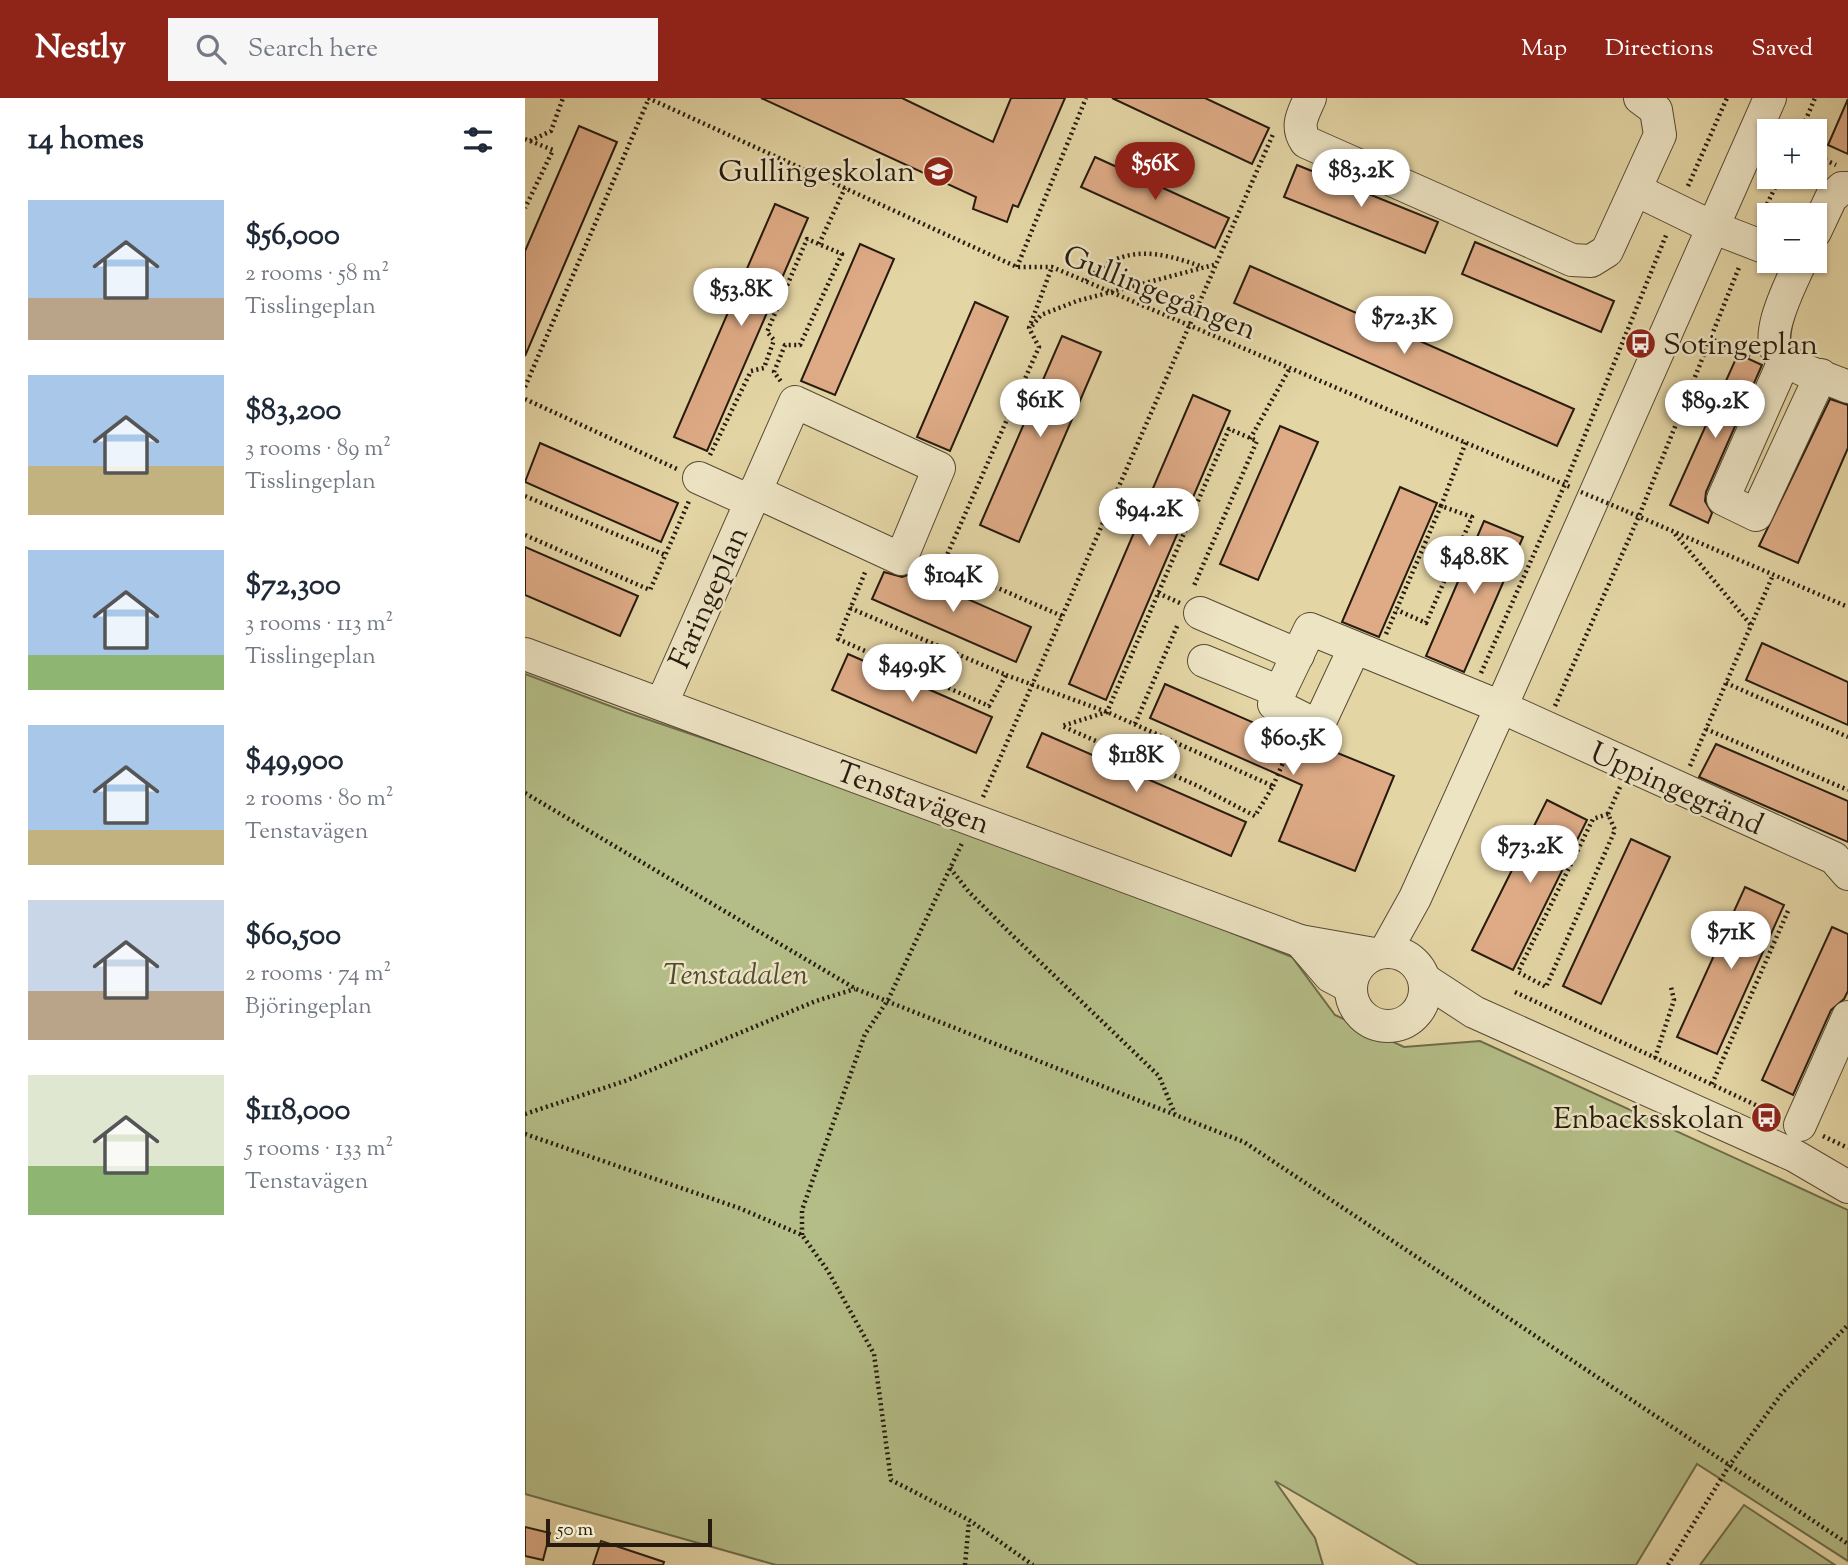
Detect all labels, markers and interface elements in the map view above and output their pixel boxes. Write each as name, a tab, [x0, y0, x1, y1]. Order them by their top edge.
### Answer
search box	[168, 18, 658, 81]
text: Nestly	[35, 25, 126, 73]
icon: search	[192, 30, 230, 68]
text: Search here	[248, 31, 378, 68]
text: Map	[1521, 32, 1567, 66]
text: Directions	[1605, 32, 1713, 66]
text: Saved	[1751, 32, 1813, 66]
text: 14 homes	[28, 119, 144, 162]
map controls	[1757, 119, 1827, 273]
button: +	[1757, 119, 1827, 189]
icon: filters	[459, 121, 497, 159]
pin: $56K	[1114, 142, 1196, 202]
text: $56K	[1131, 148, 1179, 181]
pin: $83.2K	[1304, 150, 1418, 209]
place label: Gullingeskolan	[718, 152, 915, 195]
school or university icon: Gullingeskolan	[921, 154, 955, 188]
text: $83.2K	[1328, 155, 1394, 188]
button: −	[1757, 203, 1827, 273]
text: $56,000	[245, 215, 340, 258]
icon: home	[84, 228, 168, 312]
street label: Gullingegången	[1056, 236, 1262, 353]
text: 2 rooms · 58 m²	[245, 258, 389, 291]
pin: $53.8K	[684, 268, 798, 328]
text: $53.8K	[709, 274, 773, 307]
text: Tisslingeplan	[245, 291, 376, 324]
pin: $72.3K	[1347, 296, 1461, 356]
text: $72.3K	[1371, 302, 1437, 335]
place label: Sotingeplan	[1663, 325, 1818, 368]
bus stop icon: Sotingeplan	[1623, 327, 1657, 361]
pin: $61K	[999, 380, 1081, 439]
pin: $89.2K	[1658, 380, 1772, 440]
text: $61K	[1016, 385, 1064, 418]
text: $89.2K	[1681, 386, 1749, 419]
text: $83,200	[245, 390, 341, 433]
icon: home	[84, 403, 168, 487]
text: 3 rooms · 89 m²	[245, 433, 391, 466]
text: Tisslingeplan	[245, 466, 376, 499]
pin: $94.2K	[1092, 489, 1206, 548]
text: $94.2K	[1115, 494, 1183, 527]
street label: Faringeplan	[660, 520, 761, 676]
pin: $48.8K	[1417, 536, 1531, 596]
text: $48.8K	[1439, 542, 1509, 575]
pin: $104K	[904, 554, 1002, 614]
text: $104K	[923, 560, 983, 593]
text: $72,300	[245, 565, 341, 608]
icon: home	[84, 578, 168, 662]
text: 3 rooms · 113 m²	[245, 608, 393, 641]
text: Tisslingeplan	[245, 641, 376, 674]
pin: $49.9K	[855, 644, 969, 704]
text: $49.9K	[878, 650, 946, 683]
pin: $60.5K	[1236, 718, 1350, 777]
text: $60.5K	[1260, 723, 1326, 756]
street label: Uppingegränd	[1582, 733, 1770, 848]
pin: $118K	[1087, 734, 1185, 794]
text: $49,900	[245, 740, 344, 783]
text: $118K	[1108, 740, 1164, 773]
street label: Tenstavägen	[829, 752, 995, 847]
icon: home	[84, 753, 168, 837]
text: 2 rooms · 80 m²	[245, 783, 393, 816]
text: Tenstavägen	[245, 816, 368, 849]
pin: $73.2K	[1473, 826, 1587, 885]
text: $73.2K	[1497, 831, 1563, 864]
pin: $71K	[1690, 912, 1772, 971]
text: $60,500	[245, 915, 341, 958]
text: $71K	[1707, 917, 1755, 950]
icon: home	[84, 928, 168, 1012]
park label: Tenstadalen	[664, 955, 809, 998]
text: 2 rooms · 74 m²	[245, 958, 391, 991]
text: Björingeplan	[245, 991, 372, 1024]
text: $118,000	[245, 1090, 350, 1133]
place label: Enbacksskolan	[1553, 1099, 1744, 1142]
bus stop icon: Enbacksskolan	[1750, 1101, 1784, 1135]
icon: home	[84, 1103, 168, 1187]
text: 5 rooms · 133 m²	[245, 1133, 393, 1166]
text: Tenstavägen	[245, 1166, 368, 1199]
scale bar	[546, 1516, 712, 1548]
text: 50 m	[557, 1517, 593, 1544]

